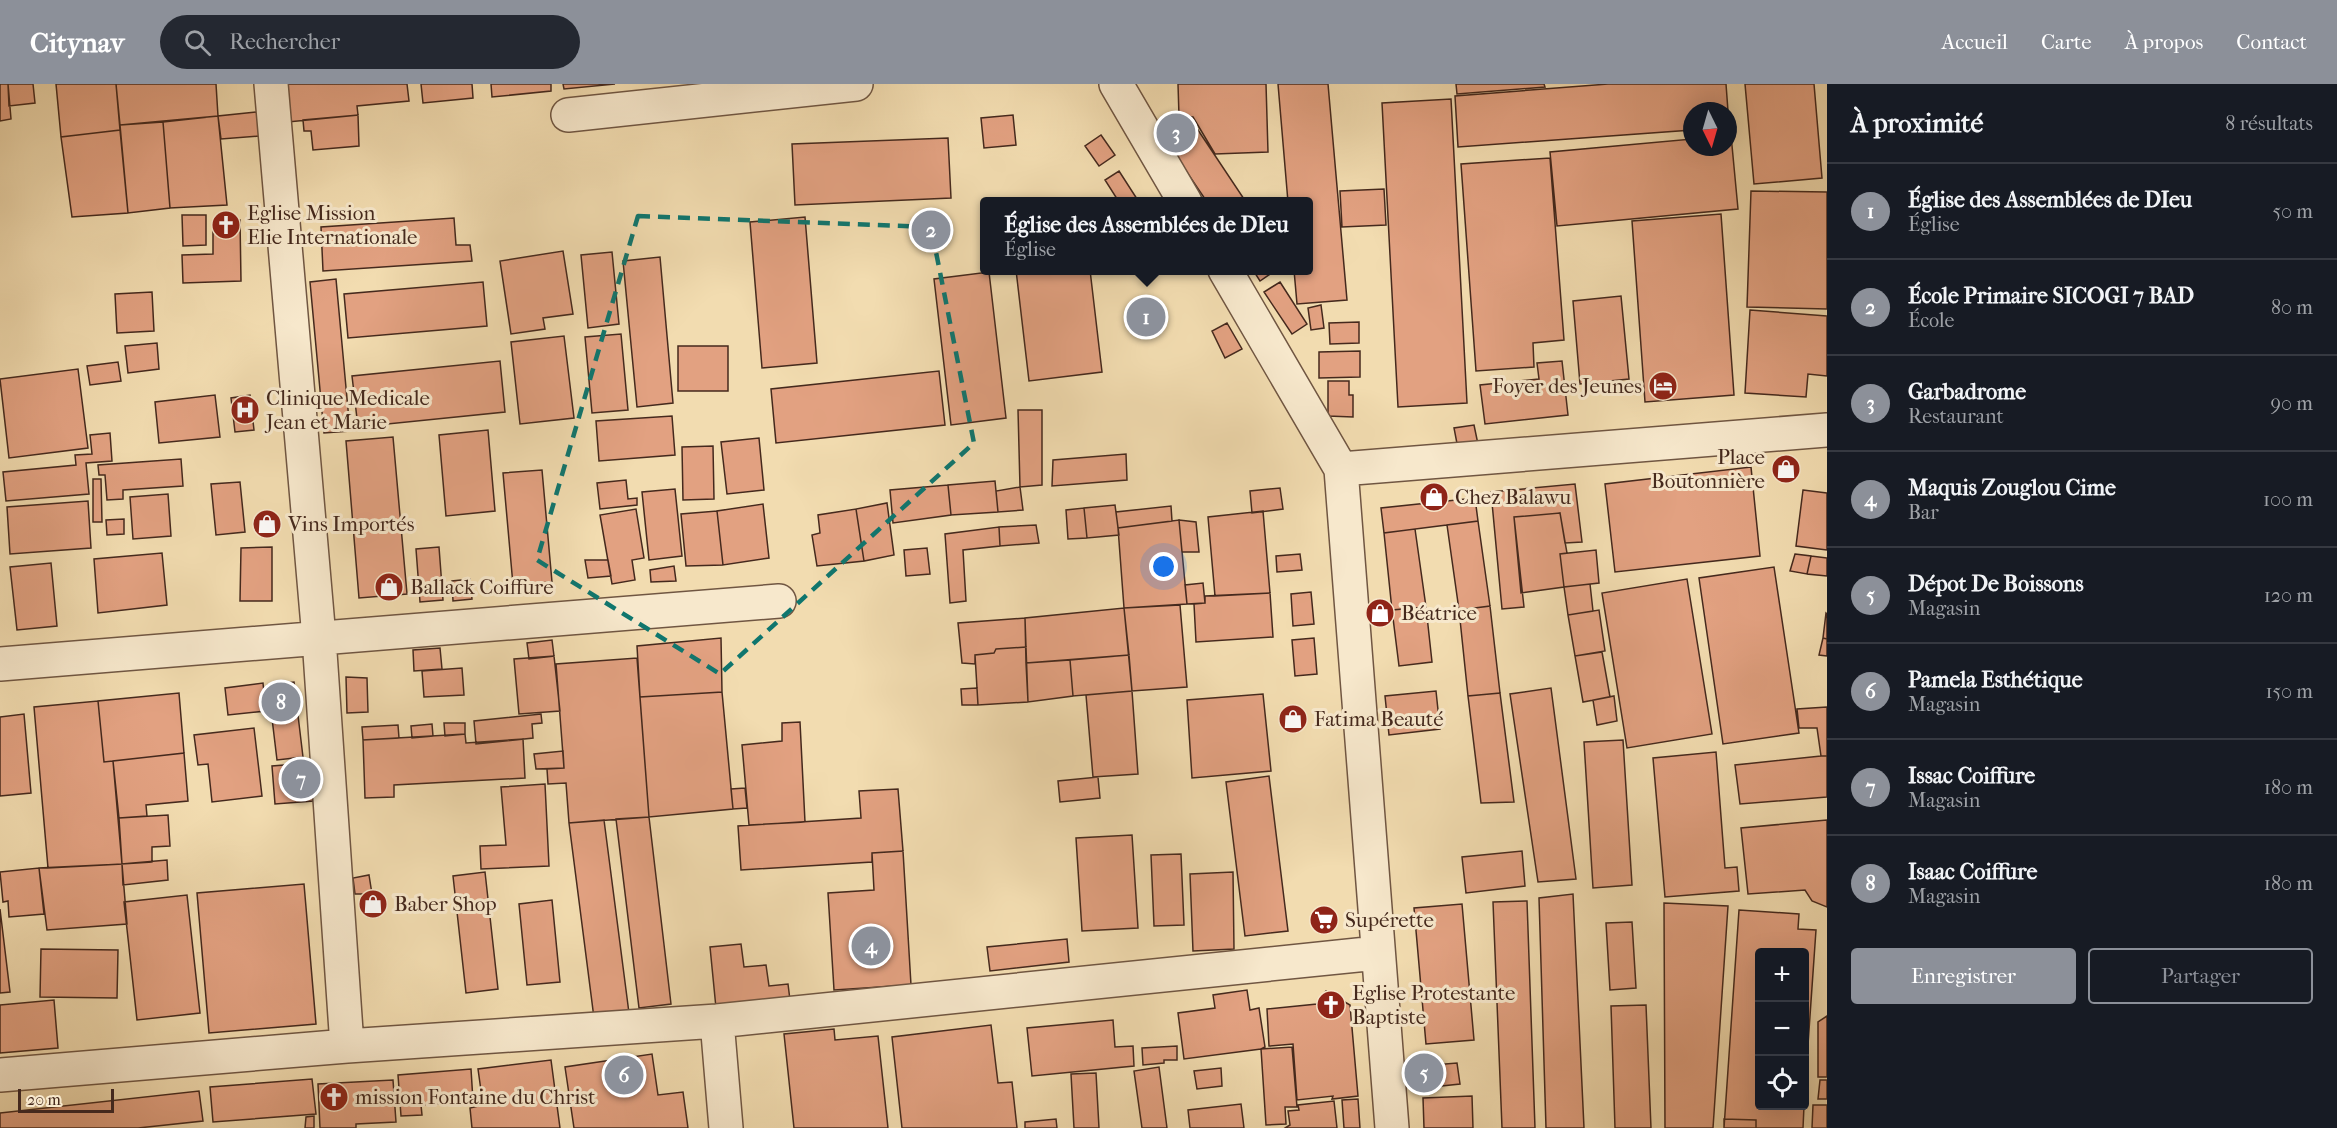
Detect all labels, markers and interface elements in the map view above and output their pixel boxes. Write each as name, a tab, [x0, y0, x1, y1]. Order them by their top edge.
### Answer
search box	[160, 15, 580, 69]
text: Citynav	[30, 26, 124, 59]
icon: search	[181, 26, 214, 59]
text: Rechercher	[229, 29, 340, 55]
text: Accueil	[1942, 30, 2008, 54]
text: Carte	[2041, 30, 2092, 54]
text: À propos	[2125, 30, 2203, 54]
text: Contact	[2236, 30, 2307, 54]
north arrow	[1683, 102, 1737, 156]
text: À proximité	[1851, 108, 1983, 139]
pin: 3	[1156, 110, 1196, 156]
text: 8 résultats	[2225, 112, 2313, 135]
text: Église des Assemblées de DIeu	[1908, 187, 2192, 213]
popup	[980, 197, 1313, 275]
text: 1	[1867, 200, 1874, 223]
text: 50 m	[2272, 200, 2313, 223]
place label: Eglise Mission Elie Internationale	[247, 201, 418, 249]
pin: 2	[912, 208, 950, 252]
church icon: Eglise Mission Elie Internationale	[210, 209, 242, 241]
text: Église des Assemblées de DIeu	[1004, 212, 1289, 238]
text: Église	[1908, 213, 1960, 236]
text: Église	[1004, 238, 1056, 261]
text: École Primaire SICOGI 7 BAD	[1908, 283, 2194, 309]
pin: 1	[1126, 294, 1166, 340]
text: 2	[1865, 296, 1876, 319]
text: 80 m	[2271, 296, 2313, 319]
text: École	[1908, 309, 1954, 332]
hotel icon: Foyer des Jeunes	[1647, 370, 1679, 402]
place label: Foyer des Jeunes	[1492, 374, 1642, 398]
text: Garbadrome	[1908, 379, 2026, 405]
place label: Clinique Medicale Jean et Marie	[264, 386, 430, 434]
text: 3	[1866, 392, 1875, 415]
text: 90 m	[2271, 392, 2313, 415]
hospital icon: Clinique Medicale Jean et Marie	[229, 394, 261, 426]
text: Restaurant	[1908, 405, 2004, 428]
place label: Place Boutonnière	[1651, 445, 1765, 493]
shop icon: Place Boutonnière	[1770, 453, 1802, 485]
text: Maquis Zouglou Cime	[1908, 475, 2116, 501]
shop icon: Chez Balawu	[1418, 481, 1450, 513]
place label: Chez Balawu	[1455, 485, 1571, 509]
text: 4	[1865, 488, 1876, 511]
text: 100 m	[2263, 488, 2313, 511]
text: Bar	[1908, 501, 1939, 524]
shop icon: Vins Importés	[251, 508, 283, 540]
place label: Vins Importés	[287, 512, 415, 536]
your location	[1149, 552, 1178, 581]
shop icon: Ballack Coiffure	[373, 571, 405, 603]
text: Dépot De Boissons	[1908, 571, 2084, 597]
place label: Ballack Coiffure	[410, 575, 554, 599]
text: 5	[1866, 584, 1875, 607]
text: 120 m	[2264, 584, 2313, 607]
shop icon: Béatrice	[1364, 597, 1396, 629]
text: Magasin	[1908, 597, 1980, 620]
place label: Béatrice	[1401, 601, 1477, 625]
text: Pamela Esthétique	[1908, 667, 2083, 693]
pin: 8	[262, 680, 300, 724]
text: 6	[1865, 680, 1876, 703]
text: 150 m	[2265, 680, 2313, 703]
text: Magasin	[1908, 693, 1980, 716]
shop icon: Fatima Beauté	[1277, 703, 1309, 735]
place label: Fatima Beauté	[1314, 707, 1444, 731]
pin: 7	[282, 756, 320, 802]
text: Issac Coiffure	[1908, 763, 2035, 789]
text: 7	[1866, 776, 1875, 799]
text: 180 m	[2264, 776, 2313, 799]
text: Magasin	[1908, 789, 1980, 812]
text: Isaac Coiffure	[1908, 859, 2037, 885]
text: 8	[1865, 872, 1876, 895]
text: 180 m	[2264, 872, 2313, 895]
text: Magasin	[1908, 885, 1980, 908]
shop icon: Baber Shop	[357, 888, 389, 920]
place label: Baber Shop	[394, 892, 497, 916]
supermarket icon: Supérette	[1308, 904, 1340, 936]
place label: Supérette	[1345, 908, 1434, 932]
pin: 4	[852, 924, 890, 968]
map controls	[1755, 948, 1809, 1110]
button: +	[1755, 948, 1809, 1002]
button: Enregistrer	[1851, 948, 2076, 1004]
button: Partager	[2088, 948, 2313, 1004]
place label: Eglise Protestante Baptiste	[1352, 981, 1515, 1029]
church icon: Eglise Protestante Baptiste	[1315, 989, 1347, 1021]
button: −	[1755, 1002, 1809, 1056]
pin: 5	[1404, 1050, 1444, 1096]
pin: 6	[604, 1052, 644, 1098]
button: locate	[1755, 1056, 1809, 1110]
church icon: mission Fontaine du Christ	[318, 1081, 350, 1113]
place label: mission Fontaine du Christ	[355, 1085, 596, 1109]
scale bar	[18, 1086, 114, 1114]
text: 20 m	[27, 1090, 61, 1109]

